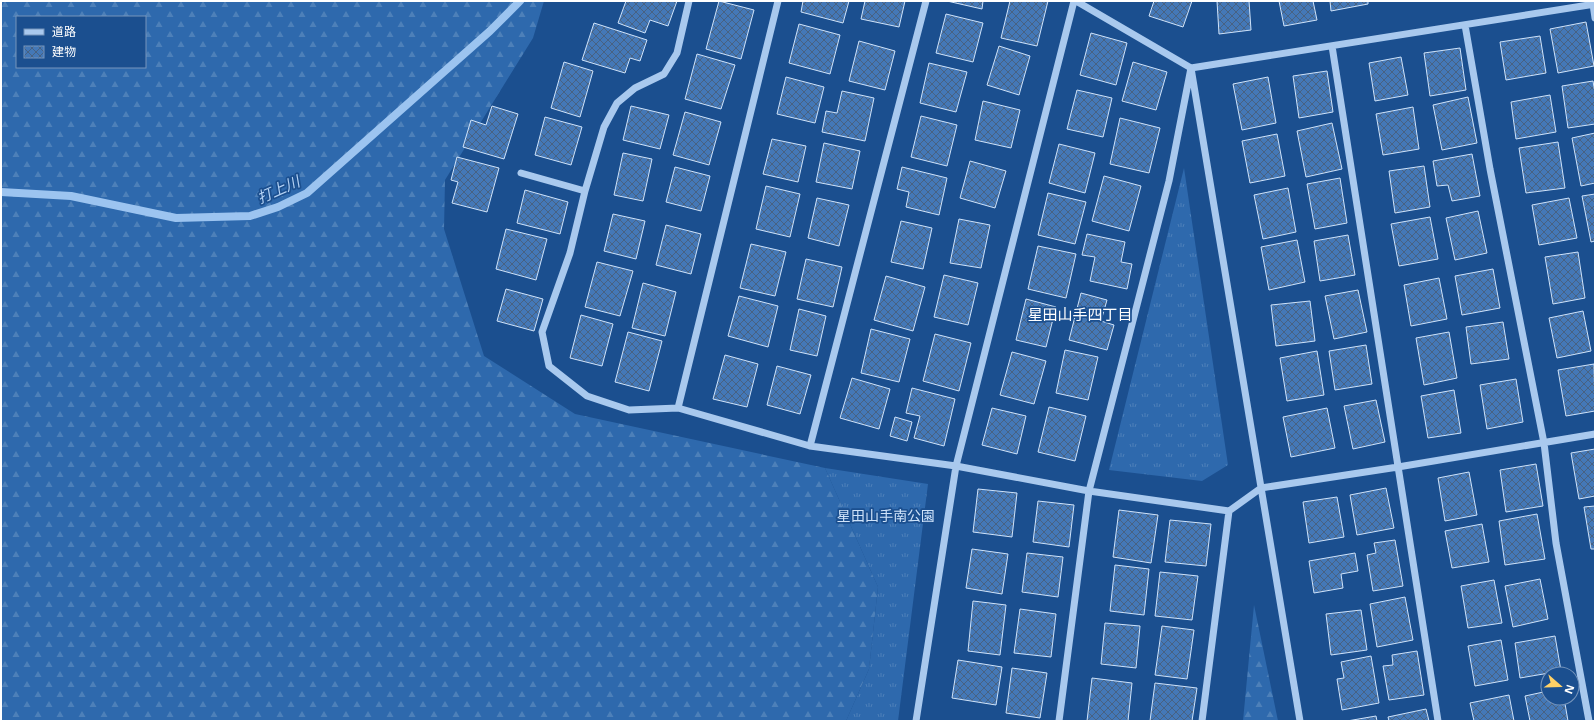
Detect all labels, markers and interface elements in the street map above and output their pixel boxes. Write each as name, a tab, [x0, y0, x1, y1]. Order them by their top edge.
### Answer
legend	[16, 16, 146, 68]
text: 道路	[52, 23, 76, 40]
text: 建物	[52, 43, 76, 60]
water label: 打上川	[253, 170, 304, 207]
district label: 星田山手四丁目	[1027, 304, 1133, 324]
park label: 星田山手南公園	[837, 506, 935, 525]
north arrow	[1540, 666, 1580, 706]
text: N	[1561, 683, 1578, 696]

